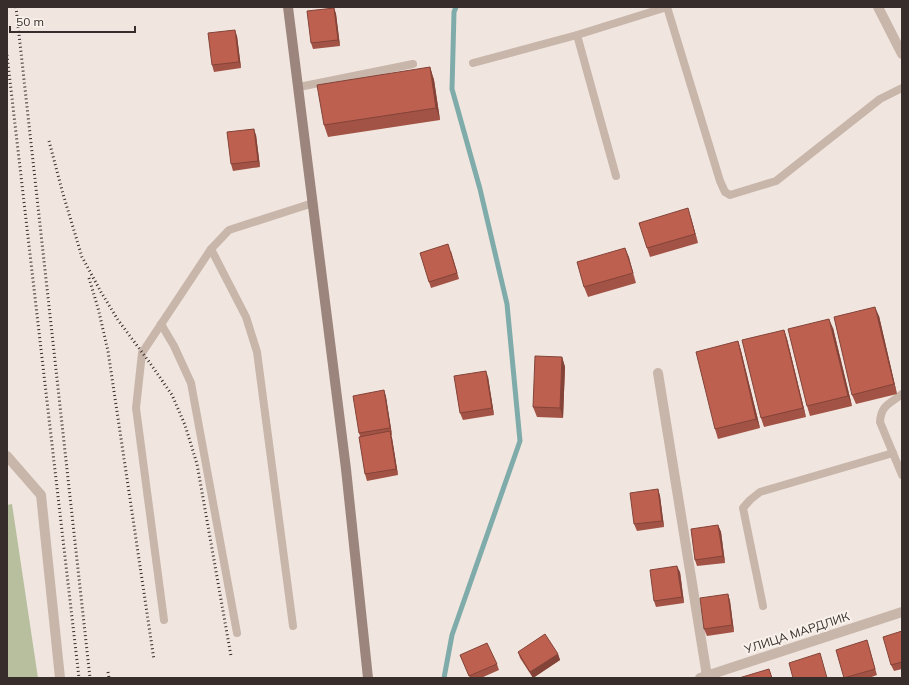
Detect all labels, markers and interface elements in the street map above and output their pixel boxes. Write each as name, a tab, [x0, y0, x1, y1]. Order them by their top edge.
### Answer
scale bar	[10, 8, 135, 34]
text: 50 m	[16, 14, 44, 29]
street label: УЛИЦА МАРДЛИК	[741, 608, 851, 657]

